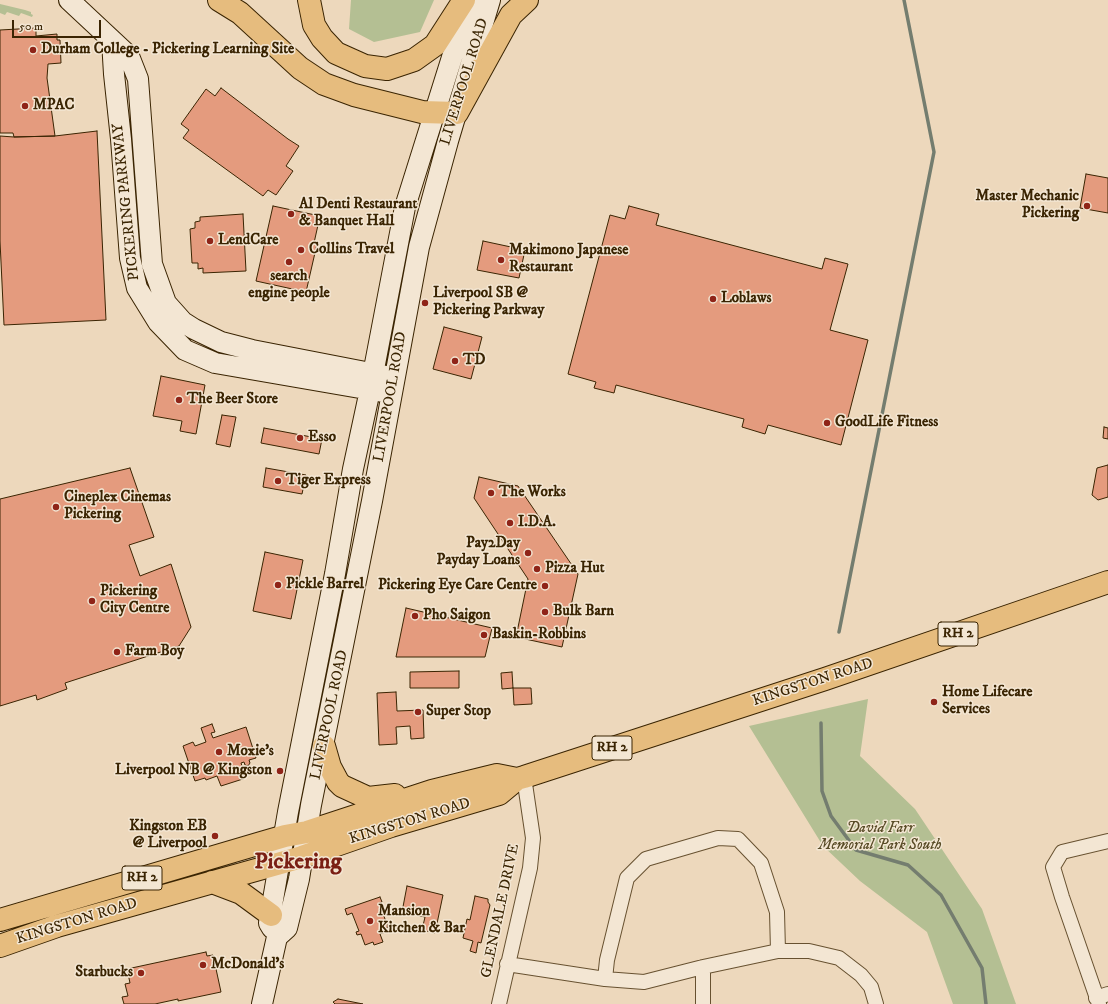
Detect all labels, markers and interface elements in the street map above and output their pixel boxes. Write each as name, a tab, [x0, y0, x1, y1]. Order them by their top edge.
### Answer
scale bar	[14, 12, 103, 38]
street label: LIVERPOOL ROAD	[437, 16, 493, 148]
text: 50 m	[19, 19, 43, 34]
place label: Durham College - Pickering Learning Site	[41, 41, 294, 59]
marker: Durham College - Pickering Learning Site	[28, 45, 38, 55]
place label: MPAC	[33, 97, 74, 115]
marker: MPAC	[20, 101, 30, 111]
street label: PICKERING PARKWAY	[110, 122, 144, 282]
place label: Master Mechanic Pickering	[976, 188, 1079, 223]
place label: Al Denti Restaurant & Banquet Hall	[299, 196, 417, 231]
marker: Master Mechanic Pickering	[1082, 201, 1092, 211]
marker: Al Denti Restaurant & Banquet Hall	[286, 209, 296, 219]
place label: LendCare	[218, 232, 278, 250]
marker: LendCare	[205, 236, 215, 246]
place label: Collins Travel	[309, 241, 394, 259]
place label: Makimono Japanese Restaurant	[509, 242, 628, 277]
marker: Collins Travel	[296, 245, 306, 255]
marker: Makimono Japanese Restaurant	[496, 255, 506, 265]
marker: search engine people	[284, 257, 294, 267]
place label: search engine people	[248, 268, 330, 303]
place label: Liverpool SB @ Pickering Parkway	[433, 285, 544, 320]
place label: Loblaws	[721, 290, 771, 308]
marker: Loblaws	[708, 294, 718, 304]
marker: Liverpool SB @ Pickering Parkway	[420, 298, 430, 308]
street label: LIVERPOOL ROAD	[371, 330, 411, 464]
place label: TD	[463, 352, 486, 370]
marker: TD	[450, 356, 460, 366]
place label: The Beer Store	[187, 391, 278, 409]
marker: The Beer Store	[174, 395, 184, 405]
place label: GoodLife Fitness	[835, 414, 938, 432]
marker: GoodLife Fitness	[822, 418, 832, 428]
place label: Esso	[308, 429, 336, 447]
marker: Esso	[295, 433, 305, 443]
place label: Tiger Express	[286, 472, 371, 490]
marker: Tiger Express	[273, 476, 283, 486]
place label: The Works	[499, 484, 566, 502]
marker: The Works	[486, 488, 496, 498]
place label: Cineplex Cinemas Pickering	[64, 489, 171, 524]
marker: Cineplex Cinemas Pickering	[51, 502, 61, 512]
place label: I.D.A.	[518, 514, 556, 532]
marker: I.D.A.	[505, 518, 515, 528]
place label: Pay2Day Payday Loans	[437, 535, 520, 570]
marker: Pay2Day Payday Loans	[523, 548, 533, 558]
place label: Pizza Hut	[545, 560, 605, 578]
marker: Pizza Hut	[532, 564, 542, 574]
place label: Pickle Barrel	[286, 576, 364, 594]
place label: Pickering Eye Care Centre	[378, 577, 537, 595]
marker: Pickle Barrel	[273, 580, 283, 590]
marker: Pickering Eye Care Centre	[540, 581, 550, 591]
place label: Pickering City Centre	[100, 583, 169, 618]
marker: Pickering City Centre	[87, 596, 97, 606]
place label: Bulk Barn	[553, 603, 614, 621]
place label: Pho Saigon	[423, 607, 491, 625]
marker: Bulk Barn	[540, 607, 550, 617]
marker: Pho Saigon	[410, 611, 420, 621]
road number: RH 2	[938, 622, 978, 646]
place label: Baskin-Robbins	[492, 626, 586, 644]
marker: Baskin-Robbins	[479, 630, 489, 640]
place label: Farm Boy	[125, 643, 184, 661]
marker: Farm Boy	[112, 647, 122, 657]
street label: LIVERPOOL ROAD	[307, 649, 353, 781]
street label: KINGSTON ROAD	[750, 655, 876, 711]
place label: Home Lifecare Services	[942, 684, 1033, 719]
marker: Home Lifecare Services	[929, 697, 939, 707]
place label: Super Stop	[426, 703, 491, 721]
marker: Super Stop	[413, 707, 423, 717]
road number: RH 2	[592, 736, 632, 760]
place label: Moxie's	[227, 743, 274, 761]
marker: Moxie's	[214, 747, 224, 757]
place label: Liverpool NB @ Kingston	[115, 762, 272, 780]
marker: Liverpool NB @ Kingston	[275, 766, 285, 776]
street label: KINGSTON ROAD	[347, 795, 473, 849]
place label: Kingston EB @ Liverpool	[129, 818, 207, 853]
park label: David Farr Memorial Park South	[818, 820, 942, 855]
marker: Kingston EB @ Liverpool	[210, 831, 220, 841]
street label: GLENDALE DRIVE	[478, 842, 524, 980]
district label: Pickering	[254, 849, 342, 877]
road number: RH 2	[122, 866, 162, 890]
street label: KINGSTON ROAD	[14, 895, 140, 949]
place label: Mansion Kitchen & Bar	[378, 903, 465, 938]
marker: Mansion Kitchen & Bar	[365, 916, 375, 926]
place label: McDonald's	[211, 956, 284, 974]
marker: McDonald's	[198, 960, 208, 970]
place label: Starbucks	[75, 964, 133, 982]
marker: Starbucks	[136, 968, 146, 978]

